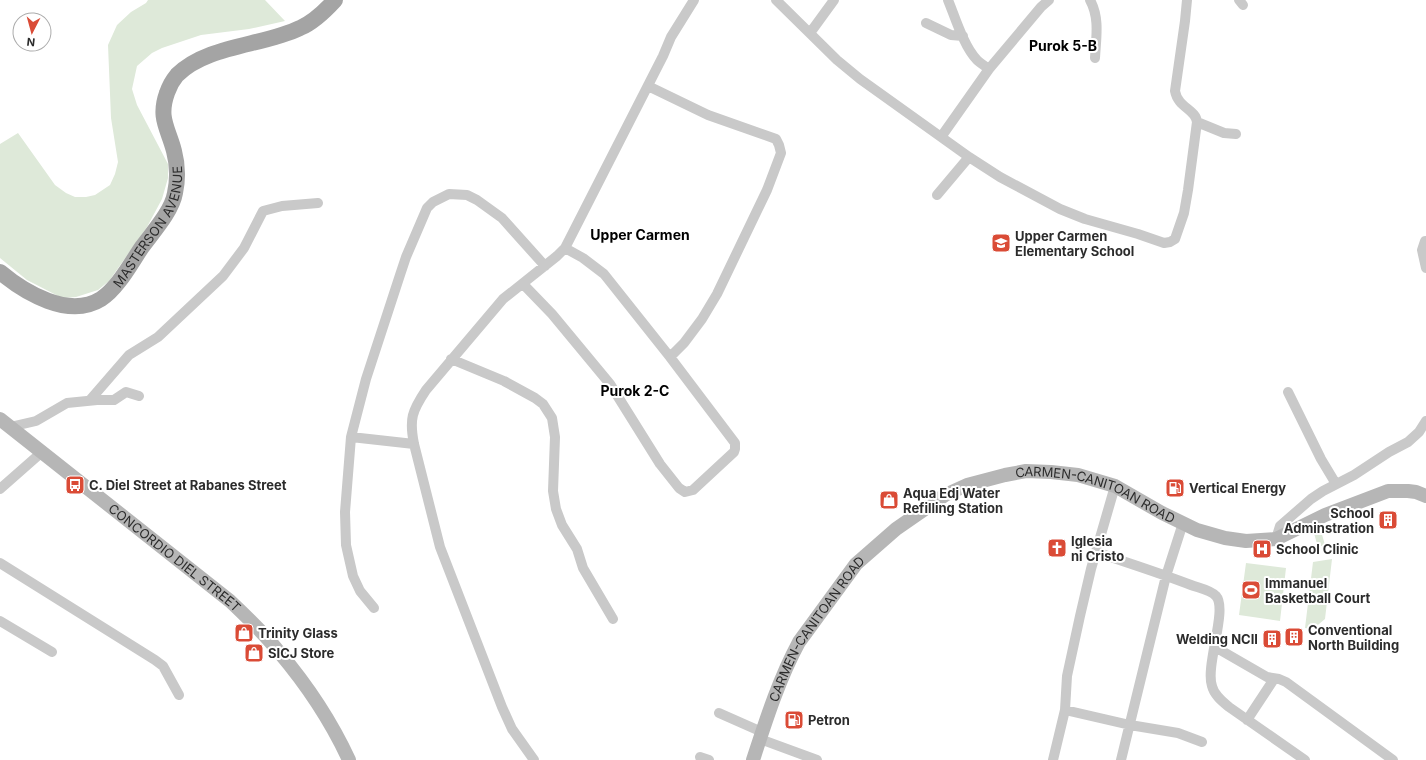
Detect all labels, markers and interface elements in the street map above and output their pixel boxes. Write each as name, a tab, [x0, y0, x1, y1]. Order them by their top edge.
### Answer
north arrow	[12, 12, 52, 52]
text: N	[26, 35, 36, 49]
district label: Purok 5-B	[1029, 37, 1097, 54]
street label: MASTERSON AVENUE	[109, 166, 185, 291]
district label: Upper Carmen	[590, 226, 690, 243]
place label: Upper Carmen Elementary School	[1015, 228, 1134, 259]
school or university icon: Upper Carmen Elementary School	[990, 232, 1012, 254]
district label: Purok 2-C	[601, 382, 669, 399]
street label: CARMEN-CANITOAN ROAD	[1014, 463, 1178, 526]
bus stop icon: C. Diel Street at Rabanes Street	[64, 474, 86, 496]
place label: C. Diel Street at Rabanes Street	[89, 477, 287, 493]
fuel station icon: Vertical Energy	[1164, 477, 1186, 499]
place label: Vertical Energy	[1189, 480, 1286, 496]
place label: Aqua Edj Water Refilling Station	[903, 485, 1003, 516]
shop icon: Aqua Edj Water Refilling Station	[878, 489, 900, 511]
street label: CONCORDIO DIEL STREET	[105, 500, 244, 615]
place label: School Adminstration	[1284, 505, 1374, 536]
building icon: School Adminstration	[1377, 509, 1399, 531]
place label: Iglesia ni Cristo	[1071, 533, 1124, 564]
church icon: Iglesia ni Cristo	[1046, 537, 1068, 559]
hospital icon: School Clinic	[1251, 538, 1273, 560]
place label: School Clinic	[1276, 541, 1359, 557]
street label: CARMEN-CANITOAN ROAD	[765, 552, 868, 704]
place label: Immanuel Basketball Court	[1265, 575, 1370, 606]
sports icon: Immanuel Basketball Court	[1240, 579, 1262, 601]
shop icon: Trinity Glass	[233, 622, 255, 644]
place label: Conventional North Building	[1308, 622, 1399, 653]
place label: Trinity Glass	[258, 625, 338, 641]
building icon: Conventional North Building	[1283, 626, 1305, 648]
building icon: Welding NCII	[1261, 628, 1283, 650]
place label: Welding NCII	[1176, 631, 1258, 647]
shop icon: SICJ Store	[243, 642, 265, 664]
place label: SICJ Store	[268, 645, 335, 661]
fuel station icon: Petron	[783, 709, 805, 731]
place label: Petron	[808, 712, 850, 728]

